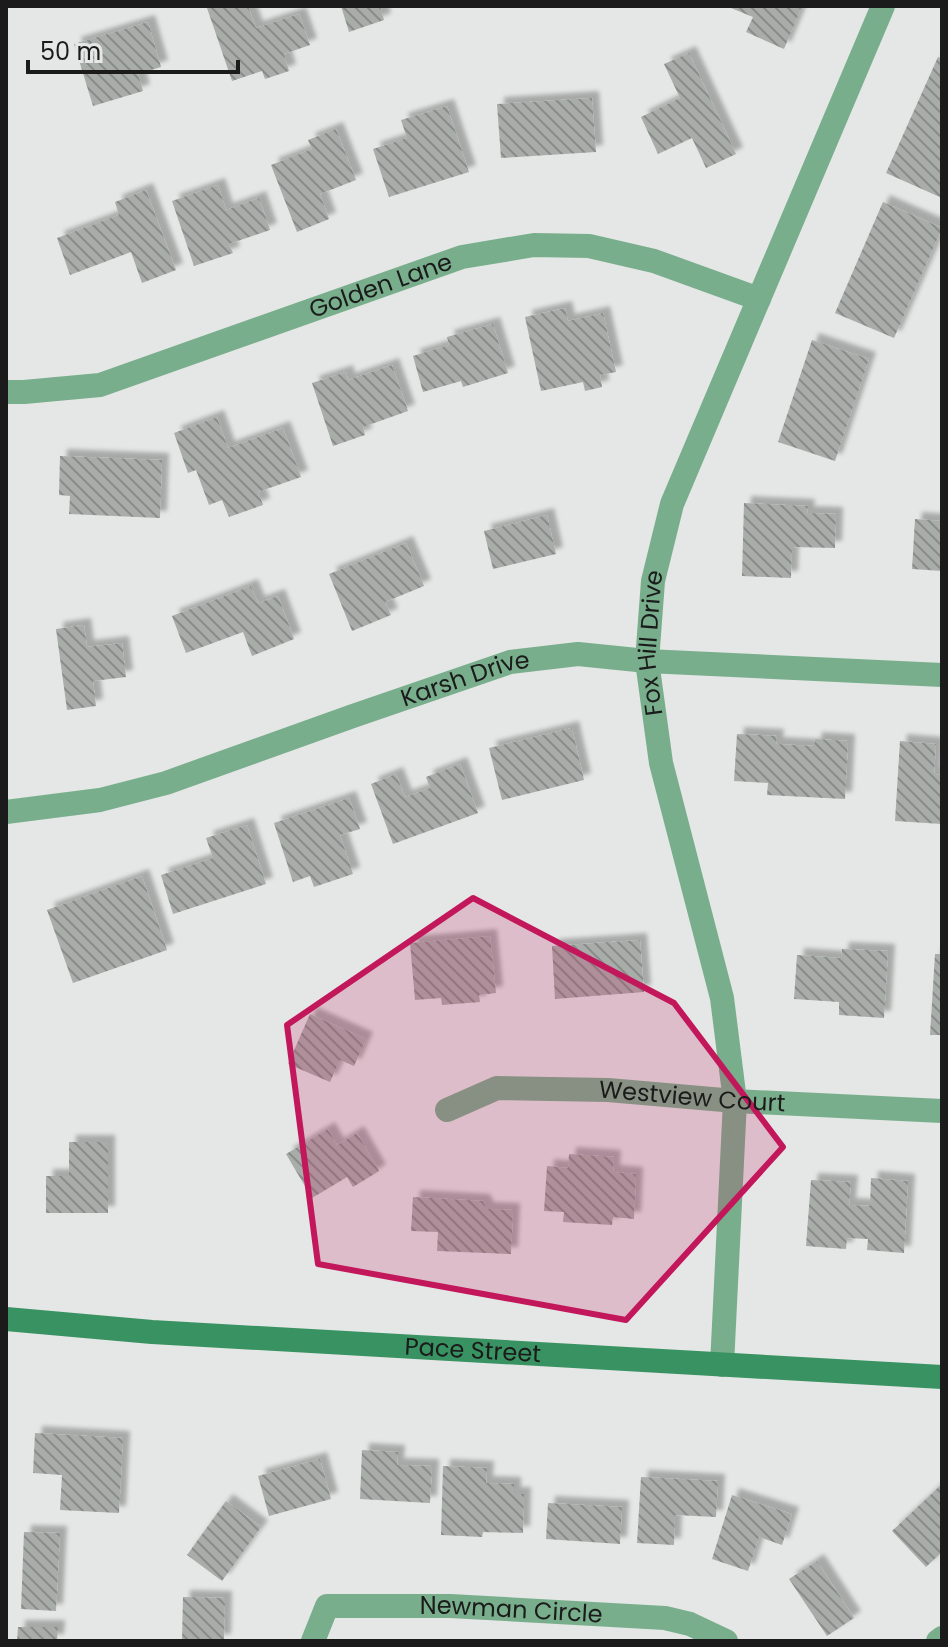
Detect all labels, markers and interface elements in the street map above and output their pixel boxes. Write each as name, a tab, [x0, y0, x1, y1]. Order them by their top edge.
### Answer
scale bar	[28, 24, 238, 74]
text: 50 m	[40, 35, 101, 68]
street label: Golden Lane	[304, 245, 457, 326]
street label: Fox Hill Drive	[629, 566, 671, 718]
street label: Karsh Drive	[396, 643, 531, 714]
street label: Westview Court	[598, 1072, 786, 1119]
street label: Pace Street	[404, 1329, 542, 1370]
street label: Newman Circle	[420, 1589, 604, 1630]

